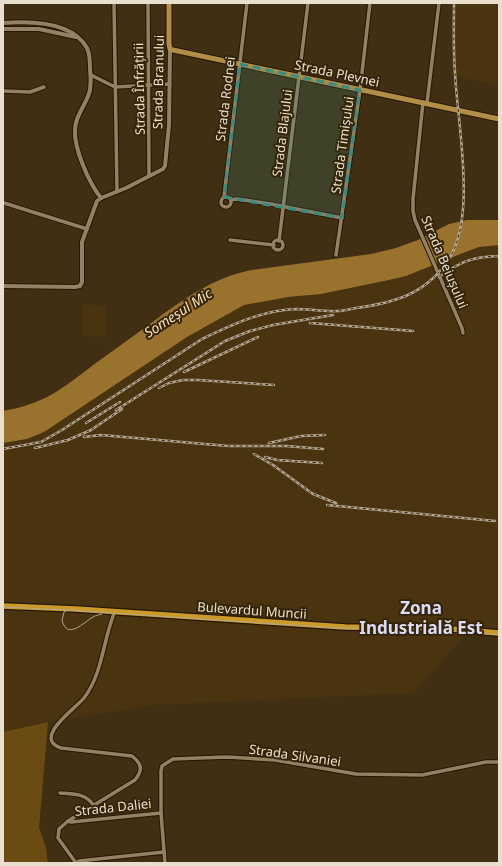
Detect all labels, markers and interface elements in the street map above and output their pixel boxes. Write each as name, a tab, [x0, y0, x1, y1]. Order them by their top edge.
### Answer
street label: Strada Branului	[148, 35, 168, 129]
street label: Strada Înfrățirii	[129, 43, 149, 135]
street label: Strada Rodnei	[211, 55, 239, 143]
street label: Strada Plevnei	[293, 55, 381, 91]
street label: Strada Blajului	[268, 88, 296, 178]
street label: Strada Timișului	[326, 95, 358, 195]
street label: Strada Beiușului	[417, 213, 473, 311]
water label: Someșul Mic	[140, 283, 216, 342]
district label: Zona Industrială Est	[359, 596, 483, 639]
street label: Bulevardul Muncii	[197, 597, 307, 623]
street label: Strada Silvaniei	[248, 740, 342, 770]
street label: Strada Daliei	[74, 794, 152, 820]

